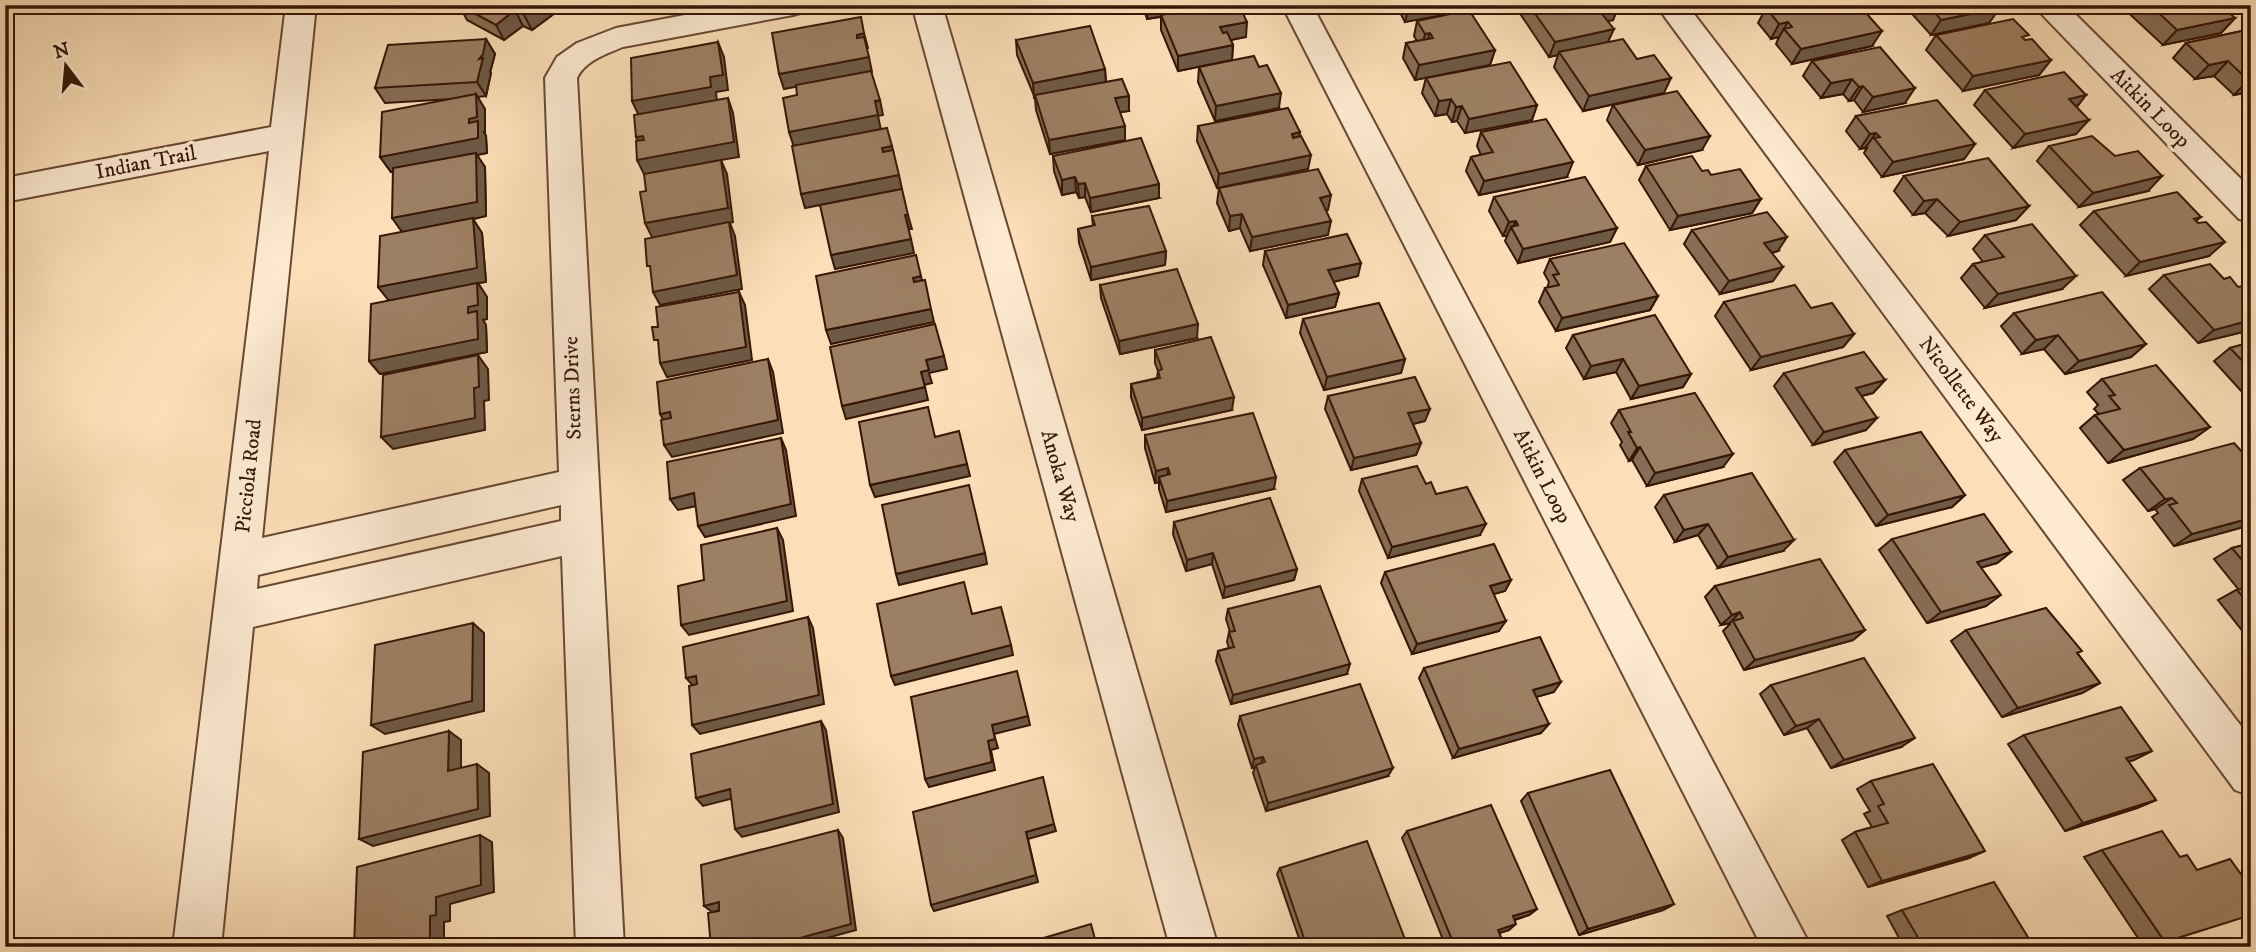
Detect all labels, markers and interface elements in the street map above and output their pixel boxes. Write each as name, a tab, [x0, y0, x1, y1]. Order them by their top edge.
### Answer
north arrow	[32, 32, 102, 102]
text: N	[51, 38, 73, 64]
street label: Aitkin Loop	[2104, 62, 2196, 154]
street label: Indian Trail	[93, 140, 199, 185]
street label: Nicollette Way	[1913, 332, 2010, 449]
street label: Sterns Drive	[558, 336, 588, 440]
street label: Picciola Road	[230, 417, 268, 534]
street label: Aitkin Loop	[1507, 424, 1577, 528]
street label: Anoka Way	[1034, 427, 1086, 526]

